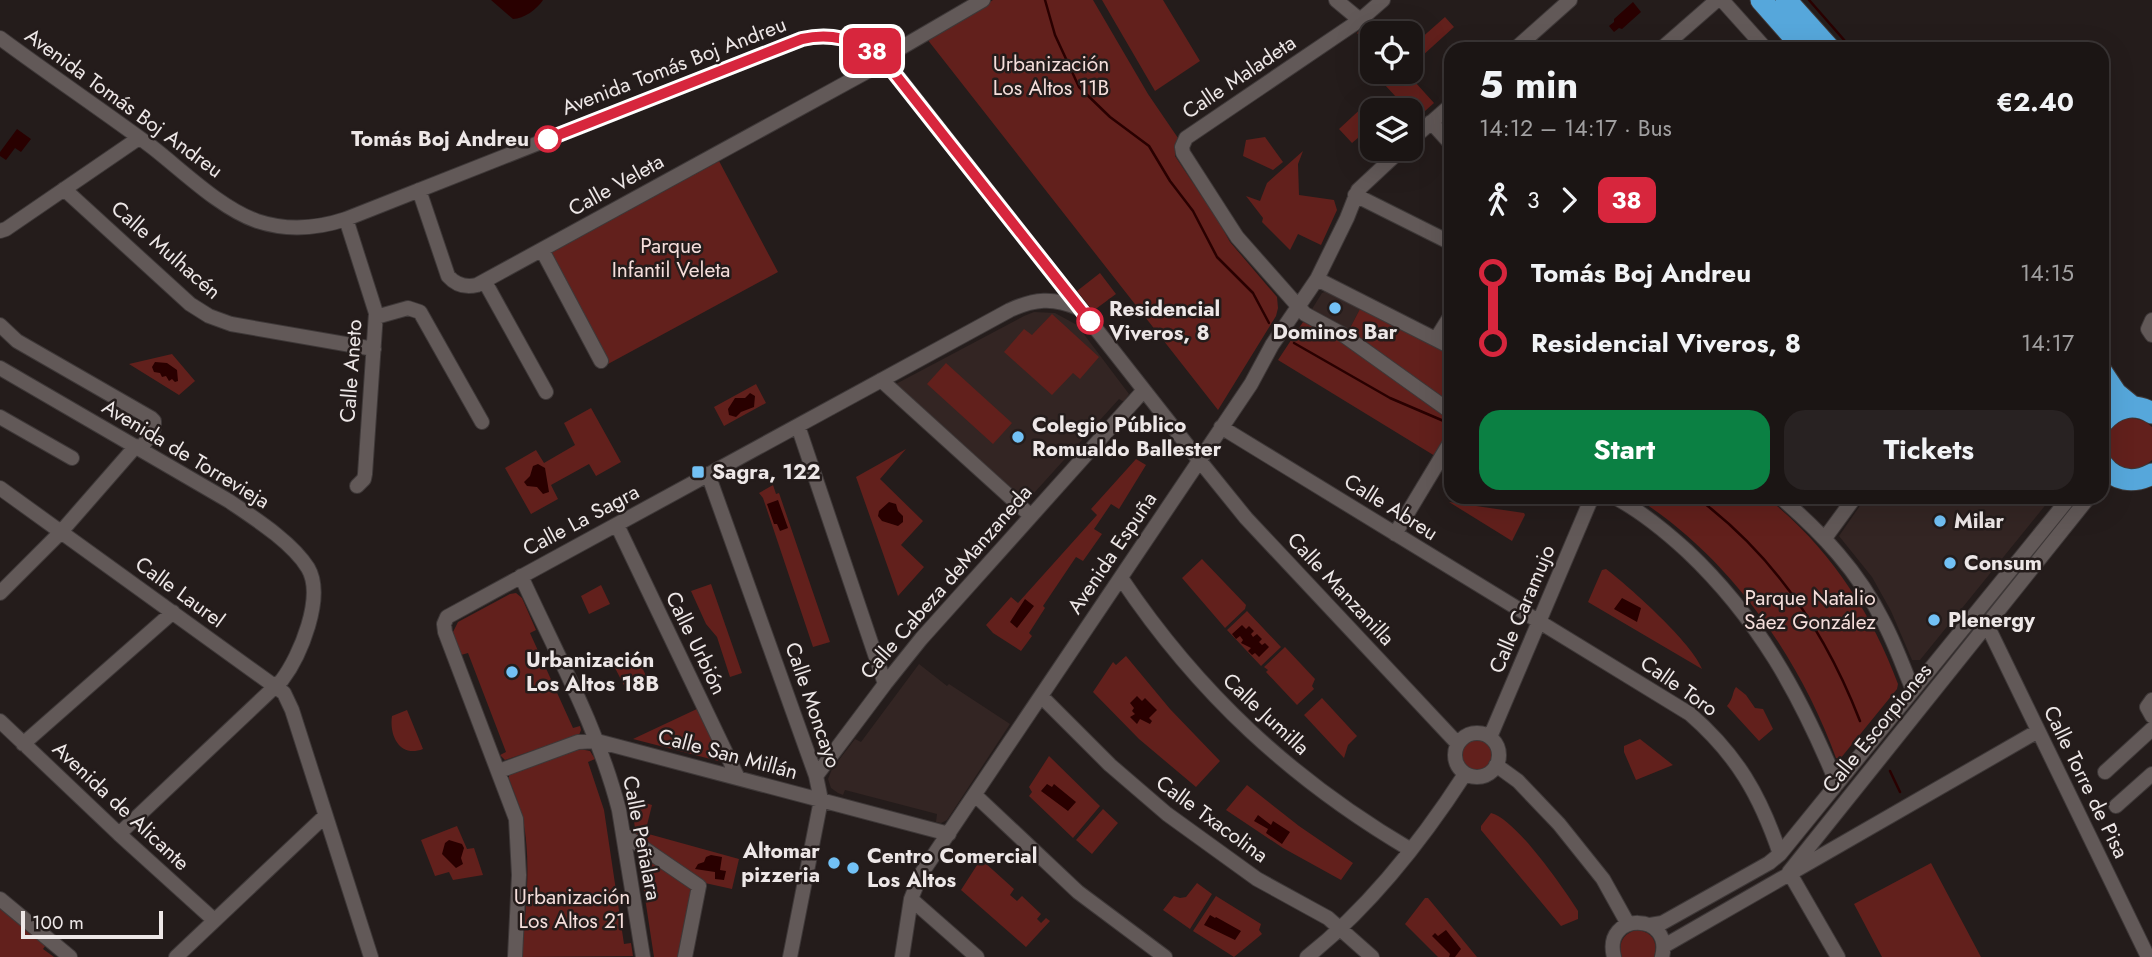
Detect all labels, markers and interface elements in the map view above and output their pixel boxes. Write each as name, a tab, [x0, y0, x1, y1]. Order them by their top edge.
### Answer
street label: Avenida Tomás Boj Andreu	[557, 9, 791, 123]
street label: Avenida Tomás Boj Andreu	[19, 21, 229, 185]
map controls	[1360, 21, 1423, 161]
button: locate	[1360, 21, 1423, 84]
line badge: 38	[840, 28, 903, 74]
street label: Calle Maladeta	[1176, 28, 1302, 126]
text: 38	[857, 33, 887, 68]
park label: Urbanización Los Altos 11B	[993, 49, 1109, 103]
text: 5 min	[1479, 57, 1578, 112]
text: €2.40	[1996, 83, 2074, 121]
button: layers	[1360, 98, 1423, 161]
text: 14:12 – 14:17 · Bus	[1479, 111, 1672, 145]
place label: Tomás Boj Andreu	[351, 124, 529, 154]
marker: Tomás Boj Andreu	[535, 126, 561, 152]
street label: Calle Veleta	[563, 146, 669, 224]
icon: walk	[1479, 181, 1517, 219]
icon: forward	[1550, 181, 1588, 219]
text: 38	[1612, 182, 1642, 217]
text: 3	[1527, 183, 1540, 217]
street label: Calle Mulhacén	[104, 194, 228, 306]
park label: Parque Infantil Veleta	[612, 231, 730, 285]
text: Tomás Boj Andreu	[1531, 254, 1751, 292]
text: 14:15	[2020, 256, 2074, 290]
place label: Residencial Viveros, 8	[1108, 294, 1220, 348]
marker: Dominos Bar	[1327, 300, 1343, 316]
marker: Residencial Viveros, 8	[1077, 308, 1103, 334]
place label: Dominos Bar	[1272, 317, 1398, 347]
street label: Calle Aneto	[332, 318, 370, 424]
text: Residencial Viveros, 8	[1531, 324, 1801, 362]
text: 14:17	[2021, 326, 2074, 360]
street label: Avenida de Torrevieja	[96, 392, 276, 516]
place label: Colegio Público Romualdo Ballester	[1032, 410, 1222, 464]
button: Start	[1479, 410, 1770, 490]
button: Tickets	[1784, 410, 2074, 490]
marker: Colegio Público Romualdo Ballester	[1010, 429, 1026, 445]
place label: Sagra, 122	[712, 457, 821, 487]
marker: Sagra, 122	[690, 464, 706, 480]
street label: Calle Abreu	[1338, 466, 1444, 548]
street label: Calle La Sagra	[517, 477, 645, 563]
street label: Calle Cabeza deManzaneda	[853, 478, 1039, 686]
street label: Avenida Espuña	[1060, 486, 1164, 620]
place label: Milar	[1954, 506, 2004, 536]
marker: Milar	[1932, 513, 1948, 529]
street label: Calle Manzanilla	[1280, 526, 1402, 652]
street label: Calle Caramujo	[1481, 540, 1563, 678]
place label: Consum	[1964, 548, 2042, 578]
street label: Calle Laurel	[129, 549, 231, 635]
marker: Consum	[1942, 555, 1958, 571]
park label: Parque Natalio Sáez González	[1744, 583, 1876, 637]
street label: Calle Urbión	[658, 586, 734, 700]
place label: Plenergy	[1948, 605, 2036, 635]
marker: Plenergy	[1926, 612, 1942, 628]
street label: Calle Moncayo	[777, 638, 849, 772]
place label: Urbanización Los Altos 18B	[526, 645, 659, 699]
street label: Calle Toro	[1634, 648, 1724, 724]
street label: Calle Escorpiones	[1815, 657, 1939, 799]
marker: Urbanización Los Altos 18B	[504, 664, 520, 680]
street label: Calle Jumilla	[1216, 666, 1316, 762]
street label: Calle Torre de Pisa	[2036, 701, 2136, 863]
street label: Calle San Millán	[655, 721, 801, 787]
street label: Avenida de Alicante	[46, 734, 196, 878]
street label: Calle Txacolina	[1150, 768, 1274, 870]
street label: Calle Peñalara	[615, 773, 669, 903]
place label: Altomar pizzeria	[741, 836, 820, 890]
place label: Centro Comercial Los Altos	[867, 841, 1037, 895]
marker: Altomar pizzeria	[826, 855, 842, 871]
marker: Centro Comercial Los Altos	[845, 860, 861, 876]
park label: Urbanización Los Altos 21	[514, 882, 630, 936]
scale bar	[21, 908, 163, 940]
text: 100 m	[32, 909, 84, 936]

